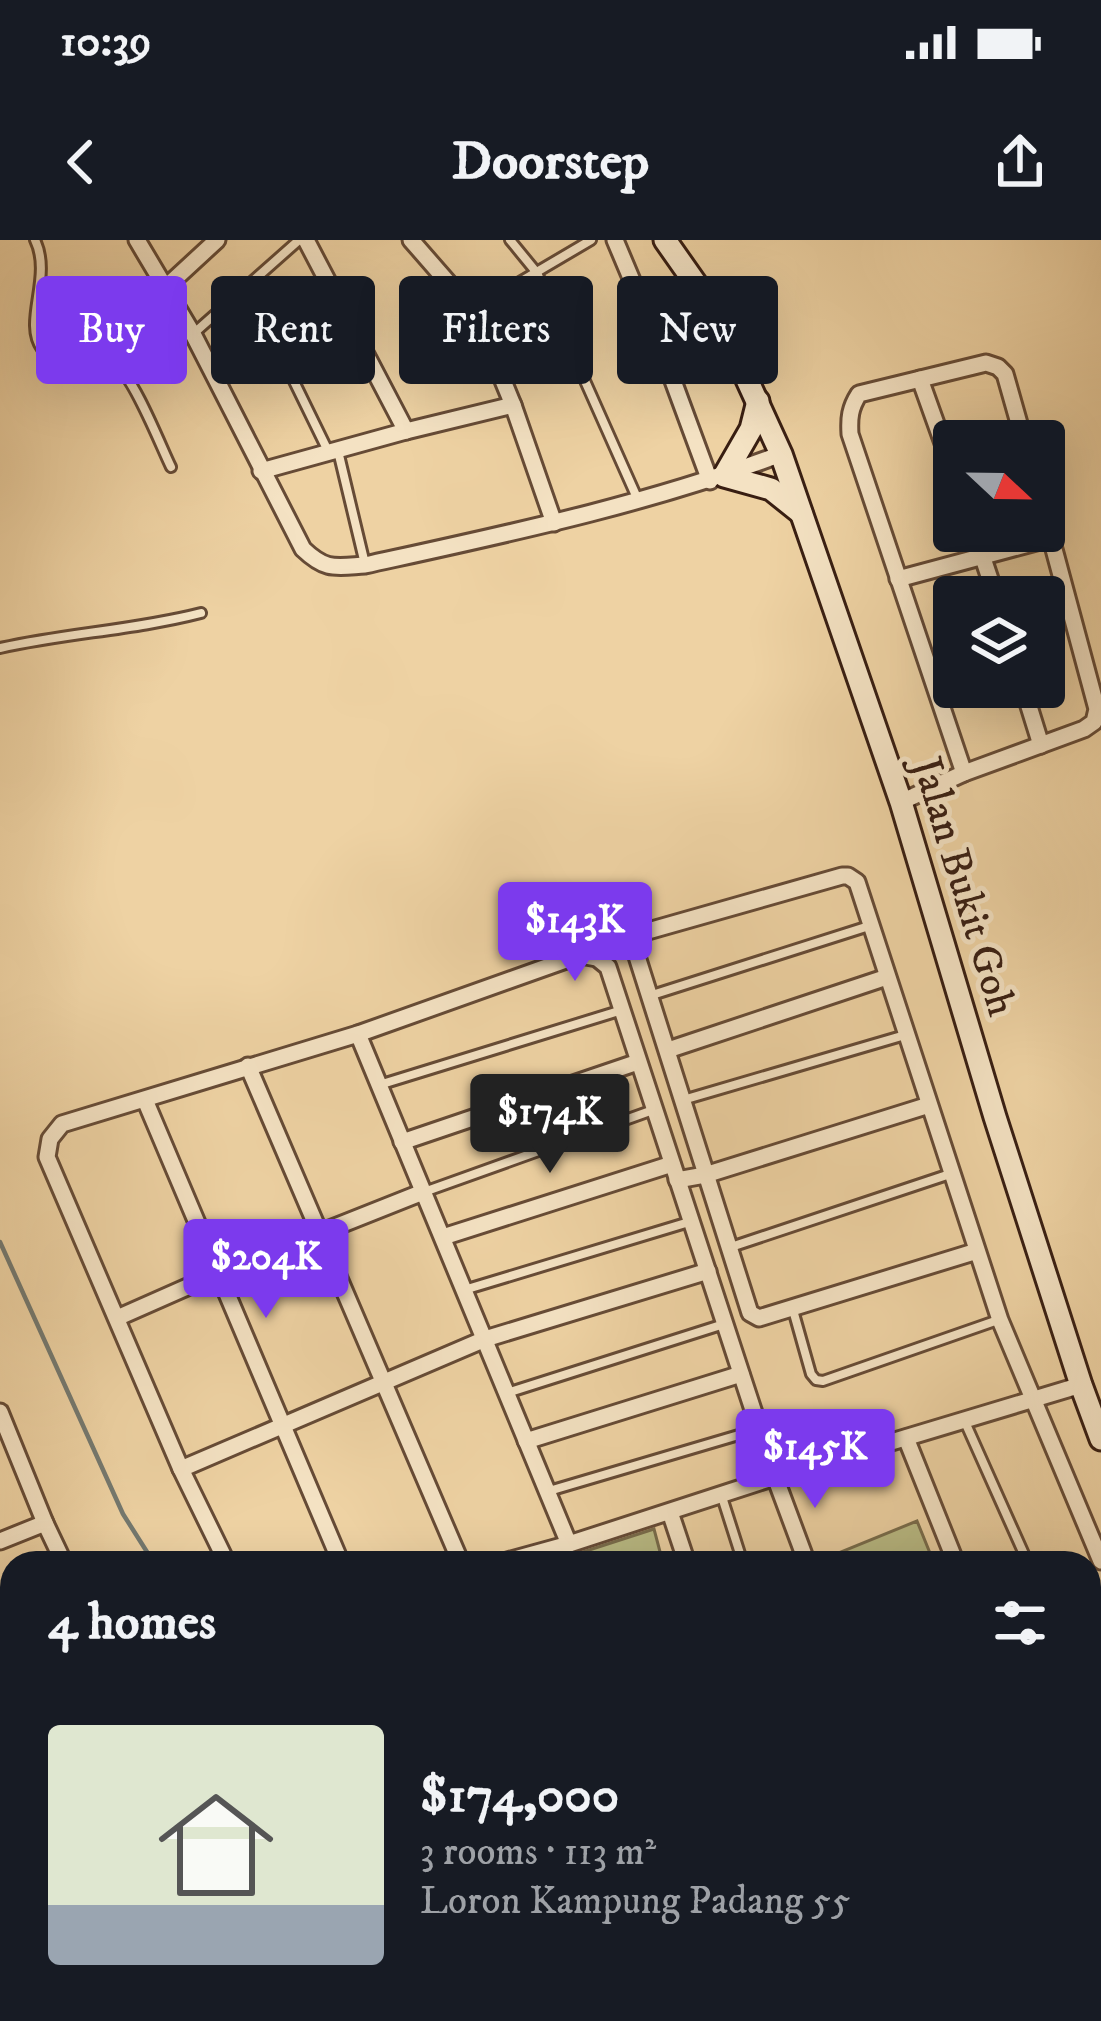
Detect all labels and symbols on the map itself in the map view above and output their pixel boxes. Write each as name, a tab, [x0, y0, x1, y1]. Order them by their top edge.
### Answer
north arrow	[933, 420, 1065, 552]
street label: Jalan Bukit Goh	[898, 748, 1027, 1022]
pin: $143K	[491, 882, 659, 984]
pin: $174K	[466, 1074, 634, 1176]
pin: $204K	[182, 1219, 350, 1321]
pin: $145K	[731, 1409, 899, 1511]

